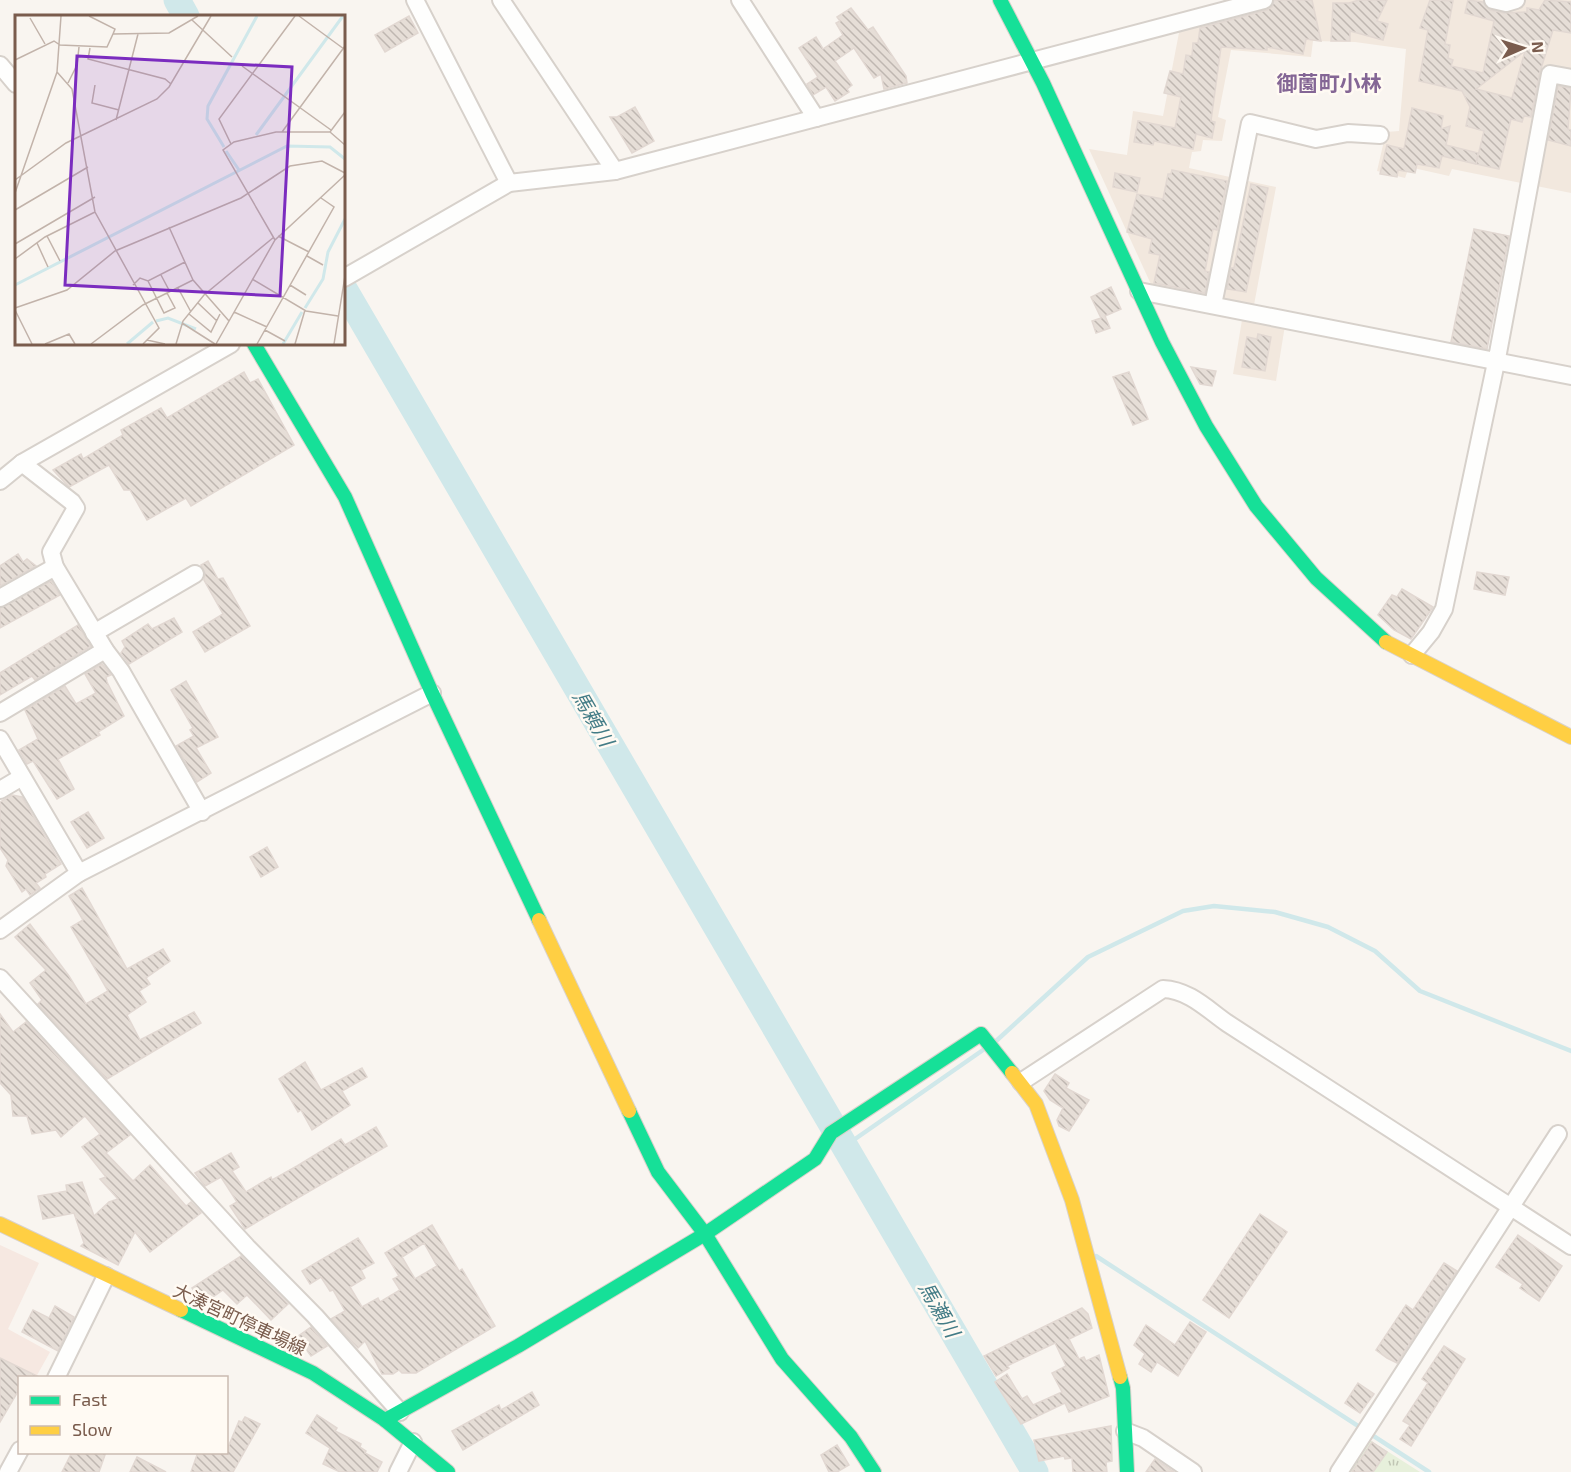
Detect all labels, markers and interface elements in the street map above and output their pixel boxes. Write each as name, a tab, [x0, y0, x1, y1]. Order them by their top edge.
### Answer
inset map	[15, 15, 345, 345]
north arrow	[1493, 18, 1553, 78]
text: N	[1529, 41, 1548, 53]
district label: 御薗町小林	[1277, 70, 1382, 95]
water label: 馬頼川	[569, 686, 620, 752]
water label: 馬瀬川	[915, 1277, 966, 1343]
street label: 大湊宮町停車場線	[170, 1279, 310, 1359]
legend	[18, 1376, 228, 1454]
text: Fast	[72, 1388, 107, 1410]
text: Slow	[72, 1418, 113, 1440]

